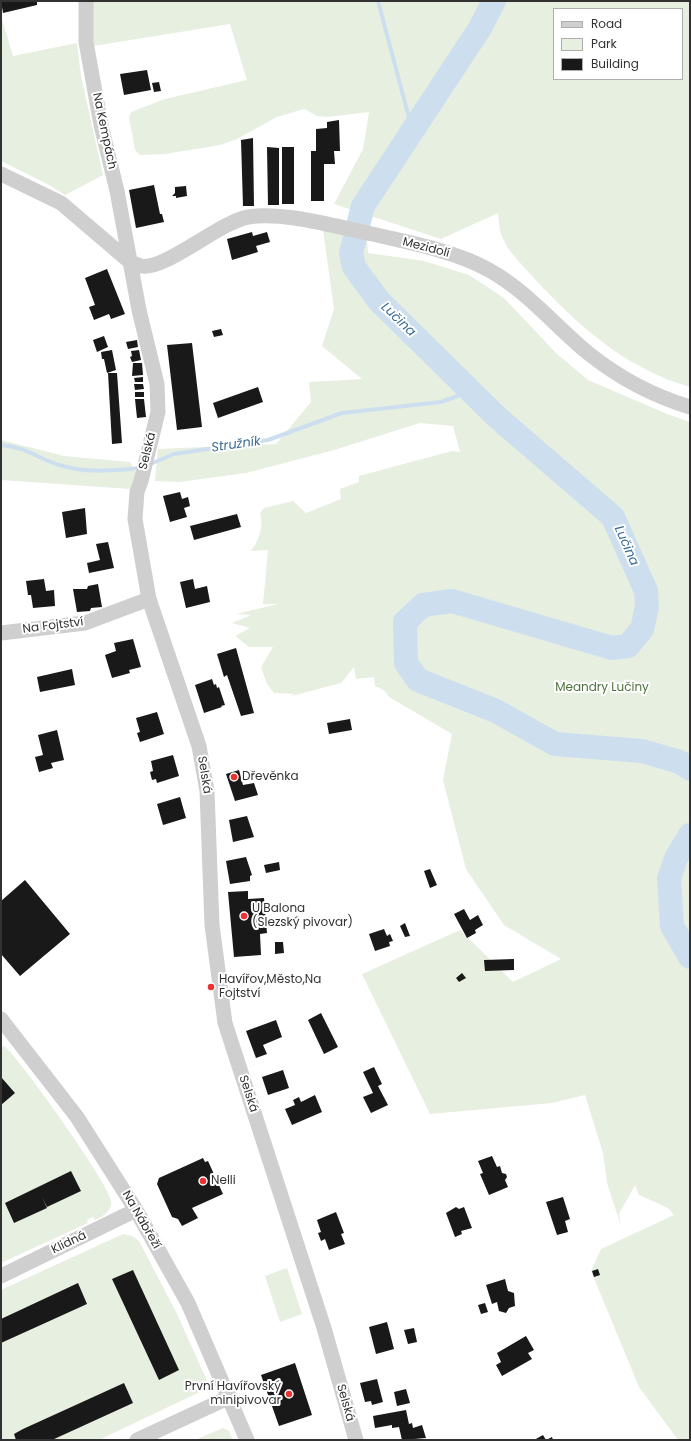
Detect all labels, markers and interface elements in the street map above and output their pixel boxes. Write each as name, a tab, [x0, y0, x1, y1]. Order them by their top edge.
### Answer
legend	[553, 8, 683, 80]
text: Road	[591, 15, 622, 32]
text: Park	[591, 35, 617, 52]
text: Building	[591, 55, 639, 72]
street label: Na Kempách	[89, 91, 119, 171]
street label: Mezidolí	[401, 235, 451, 261]
water label: Lučina	[377, 300, 419, 340]
street label: Selská	[136, 431, 160, 471]
water label: Stružník	[210, 434, 262, 456]
water label: Lučina	[610, 524, 642, 568]
street label: Na Fojtství	[22, 615, 84, 637]
park label: Meandry Lučiny	[555, 681, 649, 695]
street label: Selská	[194, 755, 214, 795]
place label: Dřevěnka	[242, 770, 299, 784]
marker: Dřevěnka	[229, 772, 239, 782]
place label: U Balona (Slezský pivovar)	[252, 902, 353, 930]
marker: U Balona (Slezský pivovar)	[239, 911, 249, 921]
place label: Havířov,Město,Na Fojtství	[219, 973, 321, 1001]
marker: Havířov,Město,Na Fojtství	[206, 982, 216, 992]
street label: Selská	[235, 1074, 261, 1114]
place label: Nelli	[211, 1174, 236, 1188]
marker: Nelli	[198, 1176, 208, 1186]
street label: Na Nábřeží	[119, 1188, 163, 1252]
street label: Klidná	[49, 1228, 89, 1258]
place label: První Havířovský minipivovar	[185, 1380, 281, 1408]
street label: Selská	[333, 1383, 357, 1423]
marker: První Havířovský minipivovar	[284, 1389, 294, 1399]

